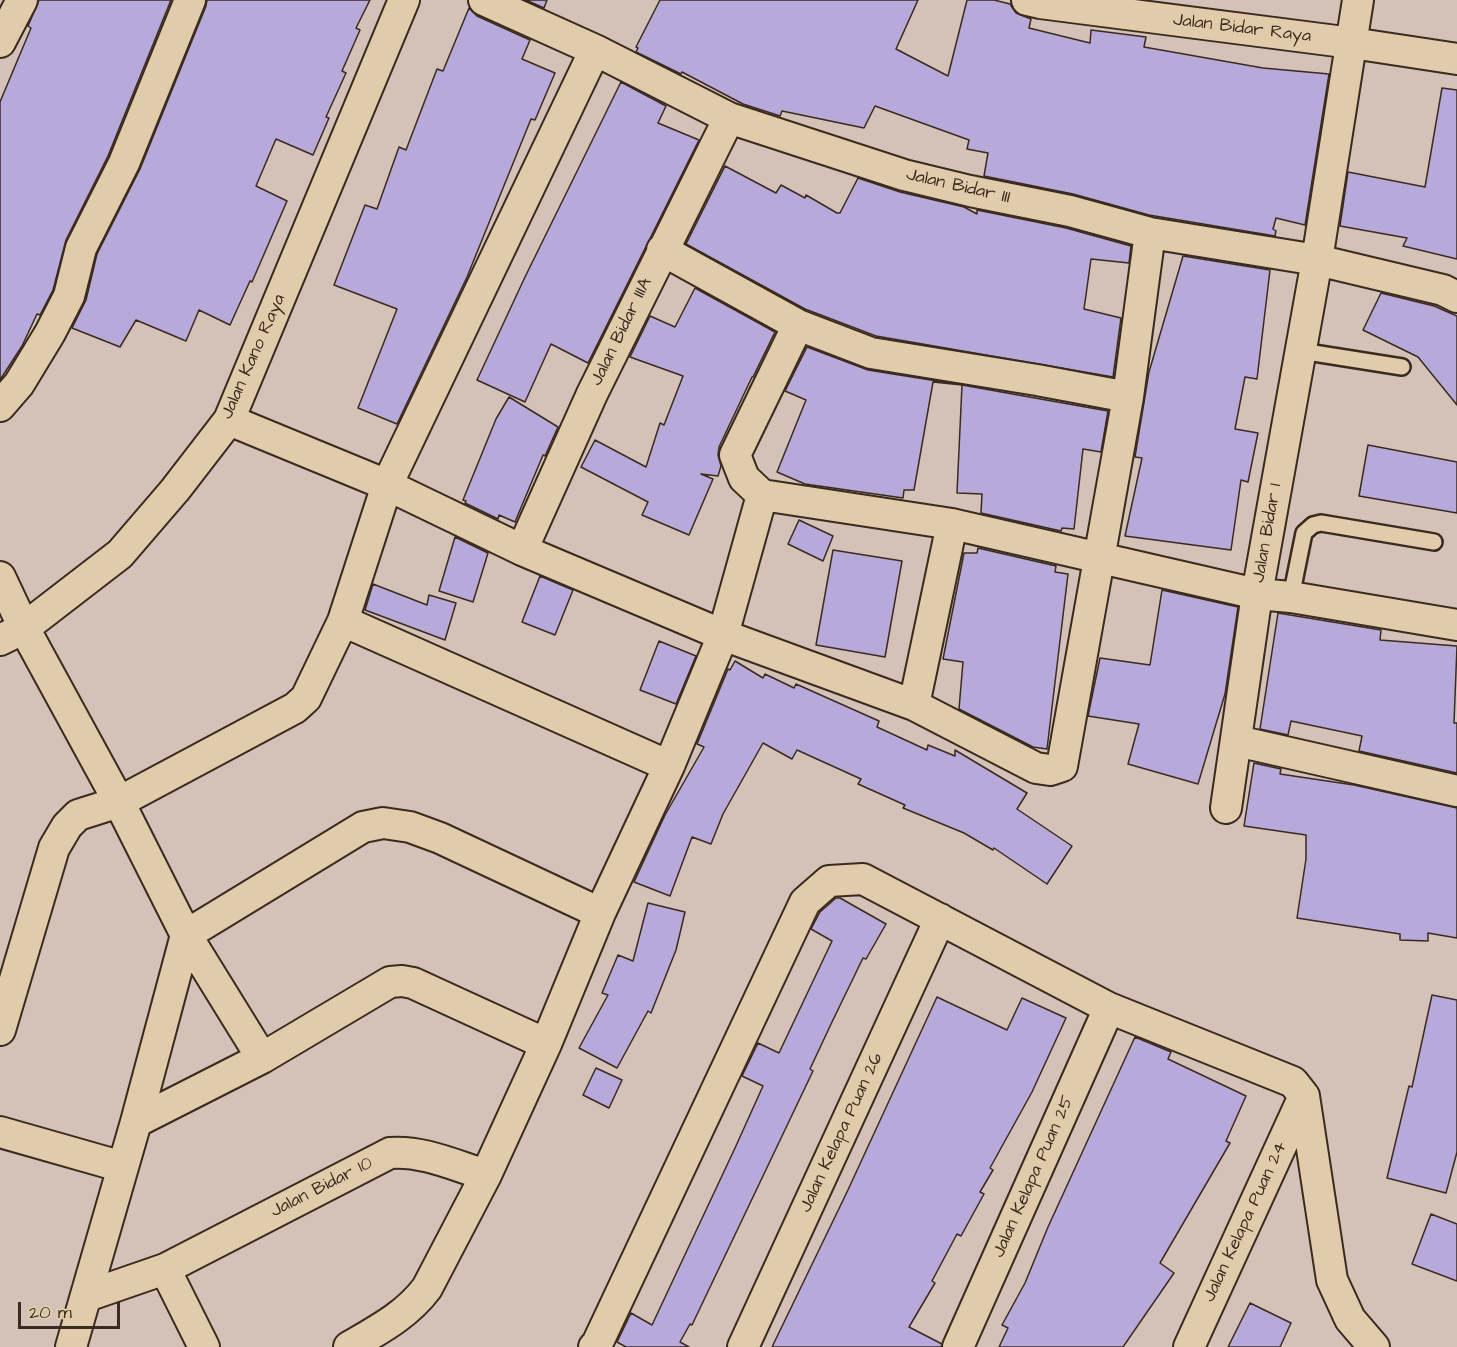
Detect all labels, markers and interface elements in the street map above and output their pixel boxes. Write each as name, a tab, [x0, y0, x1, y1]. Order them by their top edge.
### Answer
street label: Jalan Bidar Raya	[1172, 10, 1312, 48]
street label: Jalan Bidar III	[904, 165, 1012, 209]
street label: Jalan Bidar IIIA	[587, 274, 657, 390]
street label: Jalan Kano Raya	[217, 291, 291, 423]
street label: Jalan Bidar I	[1249, 482, 1287, 584]
street label: Jalan Kelapa Puan 26	[796, 1050, 888, 1216]
street label: Jalan Kelapa Puan 25	[989, 1093, 1079, 1261]
street label: Jalan Kelapa Puan 24	[1199, 1138, 1293, 1306]
street label: Jalan Bidar 10	[267, 1153, 377, 1223]
scale bar	[21, 1290, 123, 1328]
text: 20 m	[29, 1300, 72, 1325]

